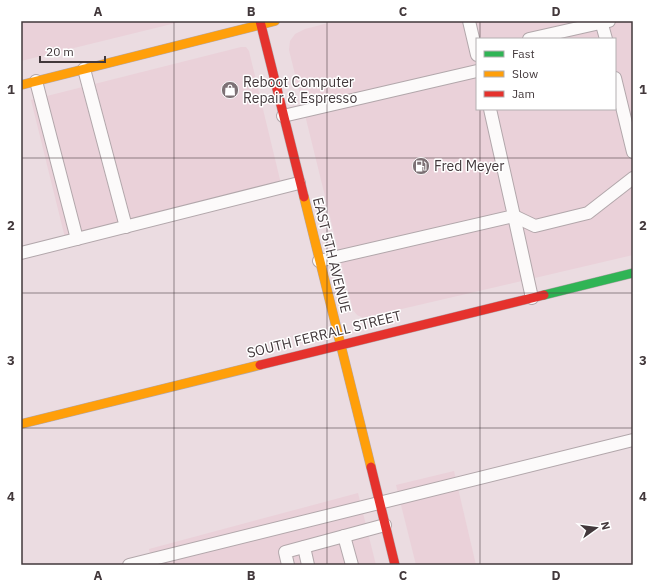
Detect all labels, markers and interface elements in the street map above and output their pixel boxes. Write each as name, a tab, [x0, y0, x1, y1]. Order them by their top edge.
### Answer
text: A	[94, 3, 103, 20]
text: B	[247, 3, 256, 20]
text: C	[399, 3, 408, 20]
text: D	[551, 3, 561, 20]
scale bar	[40, 38, 105, 64]
legend	[476, 38, 616, 110]
text: 20 m	[46, 44, 74, 59]
text: Fast	[512, 46, 535, 61]
text: Slow	[512, 66, 538, 81]
place label: Reboot Computer Repair & Espresso	[243, 73, 357, 107]
shop icon: Reboot Computer Repair & Espresso	[220, 80, 240, 100]
text: 1	[7, 81, 15, 98]
text: 1	[639, 81, 647, 98]
text: Jam	[512, 86, 535, 101]
fuel station icon: Fred Meyer	[411, 156, 431, 176]
place label: Fred Meyer	[434, 157, 504, 175]
street label: EAST 5TH AVENUE	[309, 195, 355, 315]
text: 2	[7, 217, 15, 234]
text: 2	[639, 217, 647, 234]
street label: SOUTH FERRALL STREET	[245, 306, 403, 362]
text: 3	[7, 352, 15, 369]
text: 3	[639, 352, 647, 369]
text: 4	[7, 488, 15, 505]
text: 4	[639, 488, 647, 505]
north arrow	[576, 508, 616, 548]
text: N	[598, 520, 613, 531]
text: A	[94, 567, 103, 584]
text: B	[247, 567, 256, 584]
text: C	[399, 567, 408, 584]
text: D	[551, 567, 561, 584]

